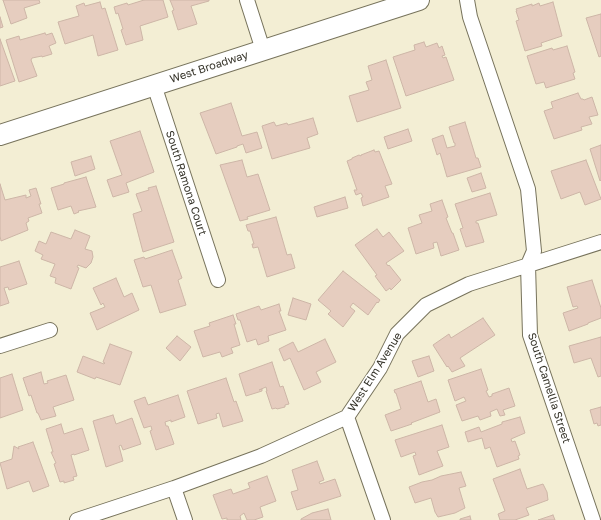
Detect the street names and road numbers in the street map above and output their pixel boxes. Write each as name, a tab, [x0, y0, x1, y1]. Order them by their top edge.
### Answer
street label: West Broadway	[168, 48, 250, 86]
street label: South Ramona Court	[163, 129, 209, 237]
street label: West Elm Avenue	[345, 330, 405, 414]
street label: South Camellia Street	[525, 331, 573, 445]

